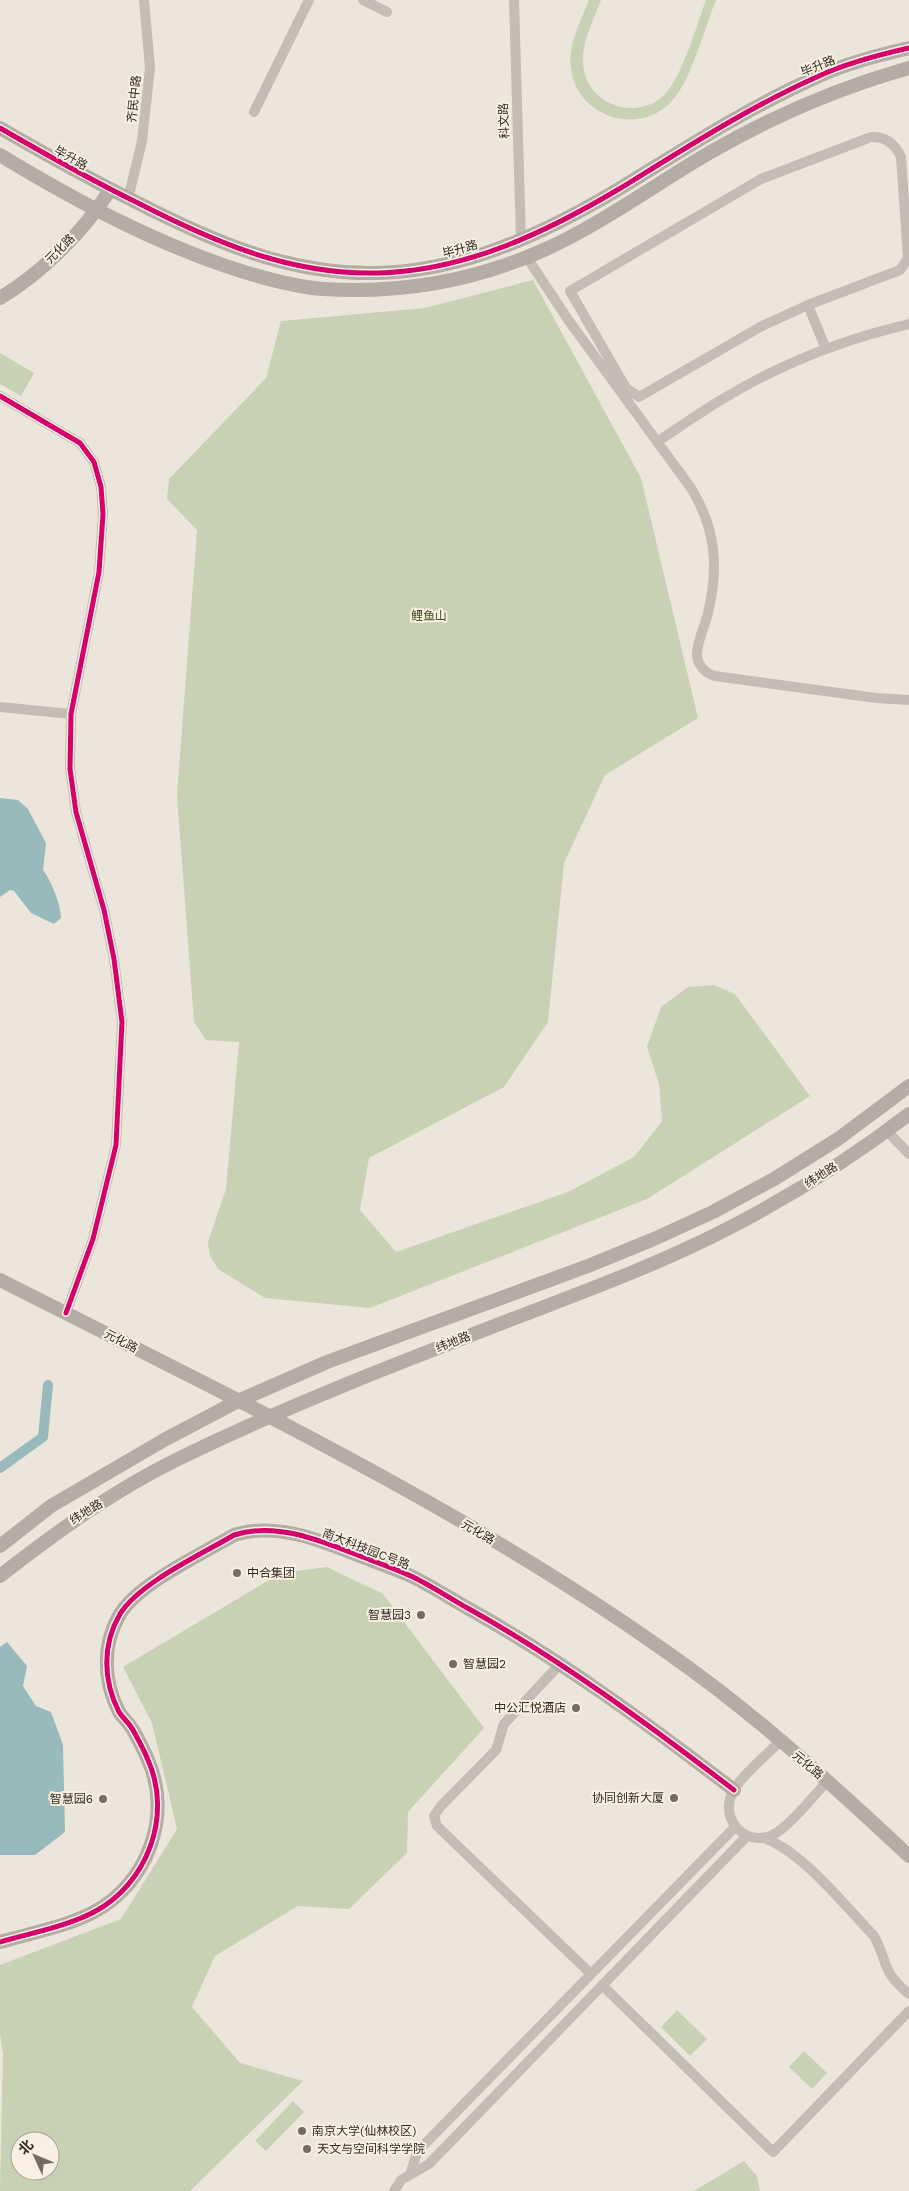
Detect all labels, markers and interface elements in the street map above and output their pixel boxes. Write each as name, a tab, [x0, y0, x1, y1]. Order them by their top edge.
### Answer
street label: 毕升路	[799, 53, 837, 79]
street label: 齐民中路	[125, 74, 143, 124]
street label: 科文路	[496, 103, 512, 139]
street label: 毕升路	[52, 143, 90, 173]
street label: 元化路	[42, 231, 78, 267]
street label: 毕升路	[441, 238, 479, 260]
park label: 鲤鱼山	[411, 609, 447, 623]
street label: 纬地路	[802, 1160, 840, 1190]
street label: 元化路	[102, 1327, 140, 1355]
street label: 纬地路	[434, 1329, 472, 1355]
street label: 纬地路	[67, 1497, 105, 1527]
street label: 元化路	[459, 1517, 497, 1547]
street label: 南大科技园C号路	[320, 1526, 412, 1572]
place label: 中合集团	[247, 1566, 295, 1580]
marker: 中合集团	[231, 1567, 243, 1579]
place label: 智慧园3	[368, 1608, 411, 1622]
marker: 智慧园3	[415, 1609, 427, 1621]
place label: 智慧园2	[463, 1657, 506, 1671]
marker: 智慧园2	[447, 1658, 459, 1670]
place label: 中公汇悦酒店	[494, 1701, 566, 1715]
marker: 中公汇悦酒店	[570, 1702, 582, 1714]
street label: 元化路	[790, 1748, 826, 1782]
place label: 协同创新大厦	[592, 1791, 664, 1805]
place label: 智慧园6	[50, 1792, 93, 1806]
marker: 协同创新大厦	[668, 1792, 680, 1804]
marker: 智慧园6	[97, 1793, 109, 1805]
place label: 南京大学(仙林校区)	[312, 2124, 416, 2138]
marker: 南京大学(仙林校区)	[296, 2125, 308, 2137]
north arrow	[10, 2131, 60, 2181]
text: 北	[15, 2136, 36, 2158]
place label: 天文与空间科学学院	[317, 2142, 425, 2156]
marker: 天文与空间科学学院	[301, 2143, 313, 2155]

